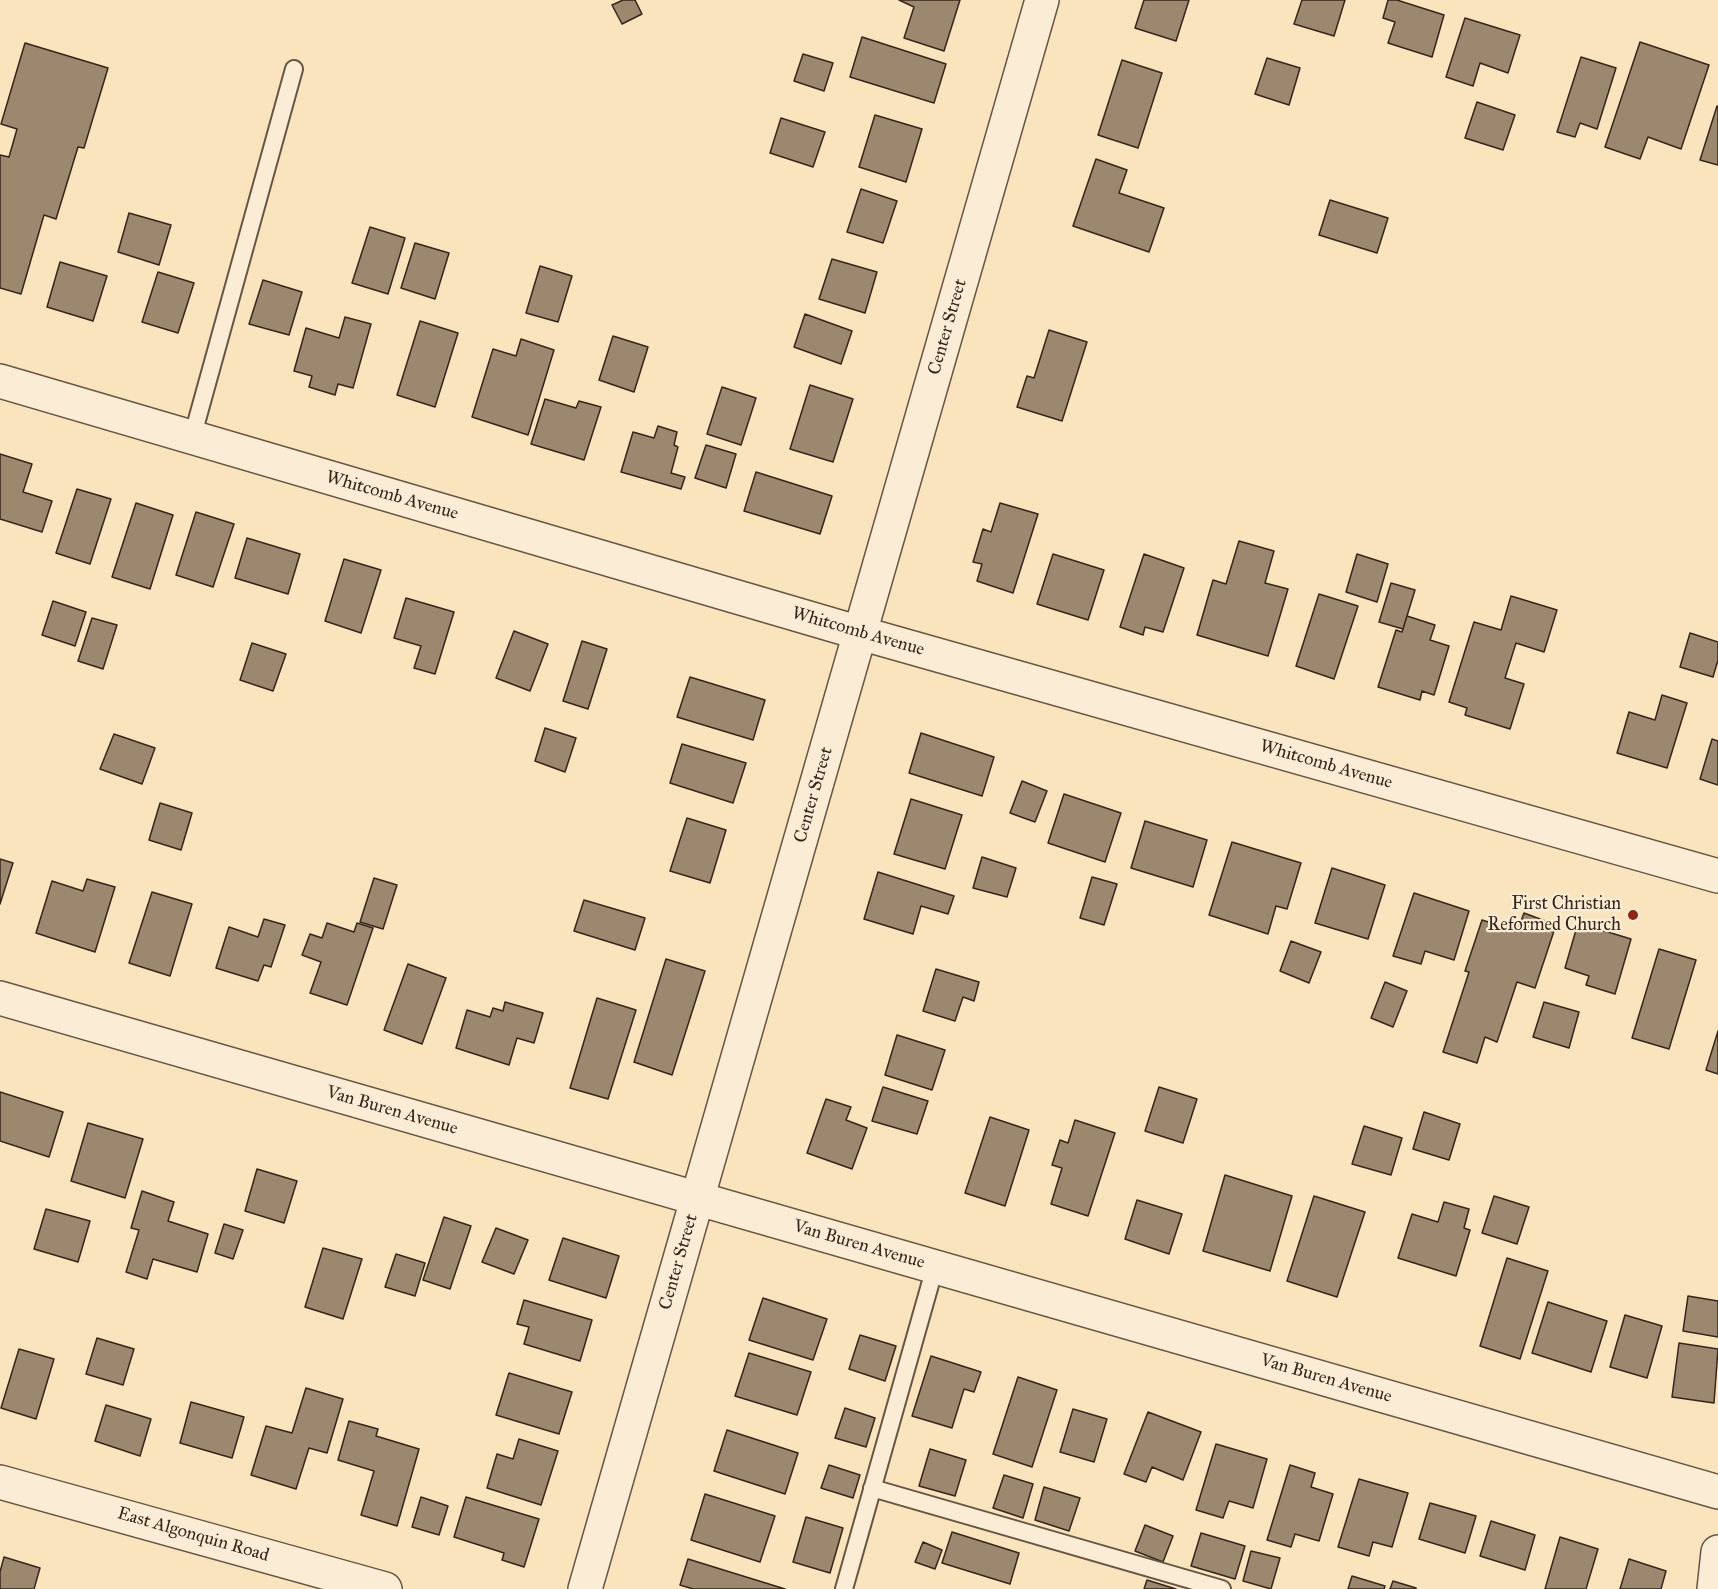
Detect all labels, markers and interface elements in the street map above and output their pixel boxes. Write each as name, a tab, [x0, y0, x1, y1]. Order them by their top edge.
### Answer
street label: Center Street	[924, 277, 972, 377]
street label: Whitcomb Avenue	[323, 467, 461, 525]
street label: Whitcomb Avenue	[789, 603, 927, 661]
street label: Whitcomb Avenue	[1257, 736, 1395, 794]
street label: Center Street	[790, 745, 838, 845]
place label: First Christian Reformed Church	[1488, 894, 1621, 936]
marker: First Christian Reformed Church	[1626, 908, 1640, 922]
street label: Van Buren Avenue	[324, 1082, 460, 1140]
street label: Center Street	[655, 1212, 703, 1312]
street label: Van Buren Avenue	[791, 1216, 927, 1274]
street label: Van Buren Avenue	[1258, 1350, 1394, 1408]
street label: East Algonquin Road	[115, 1503, 271, 1567]

